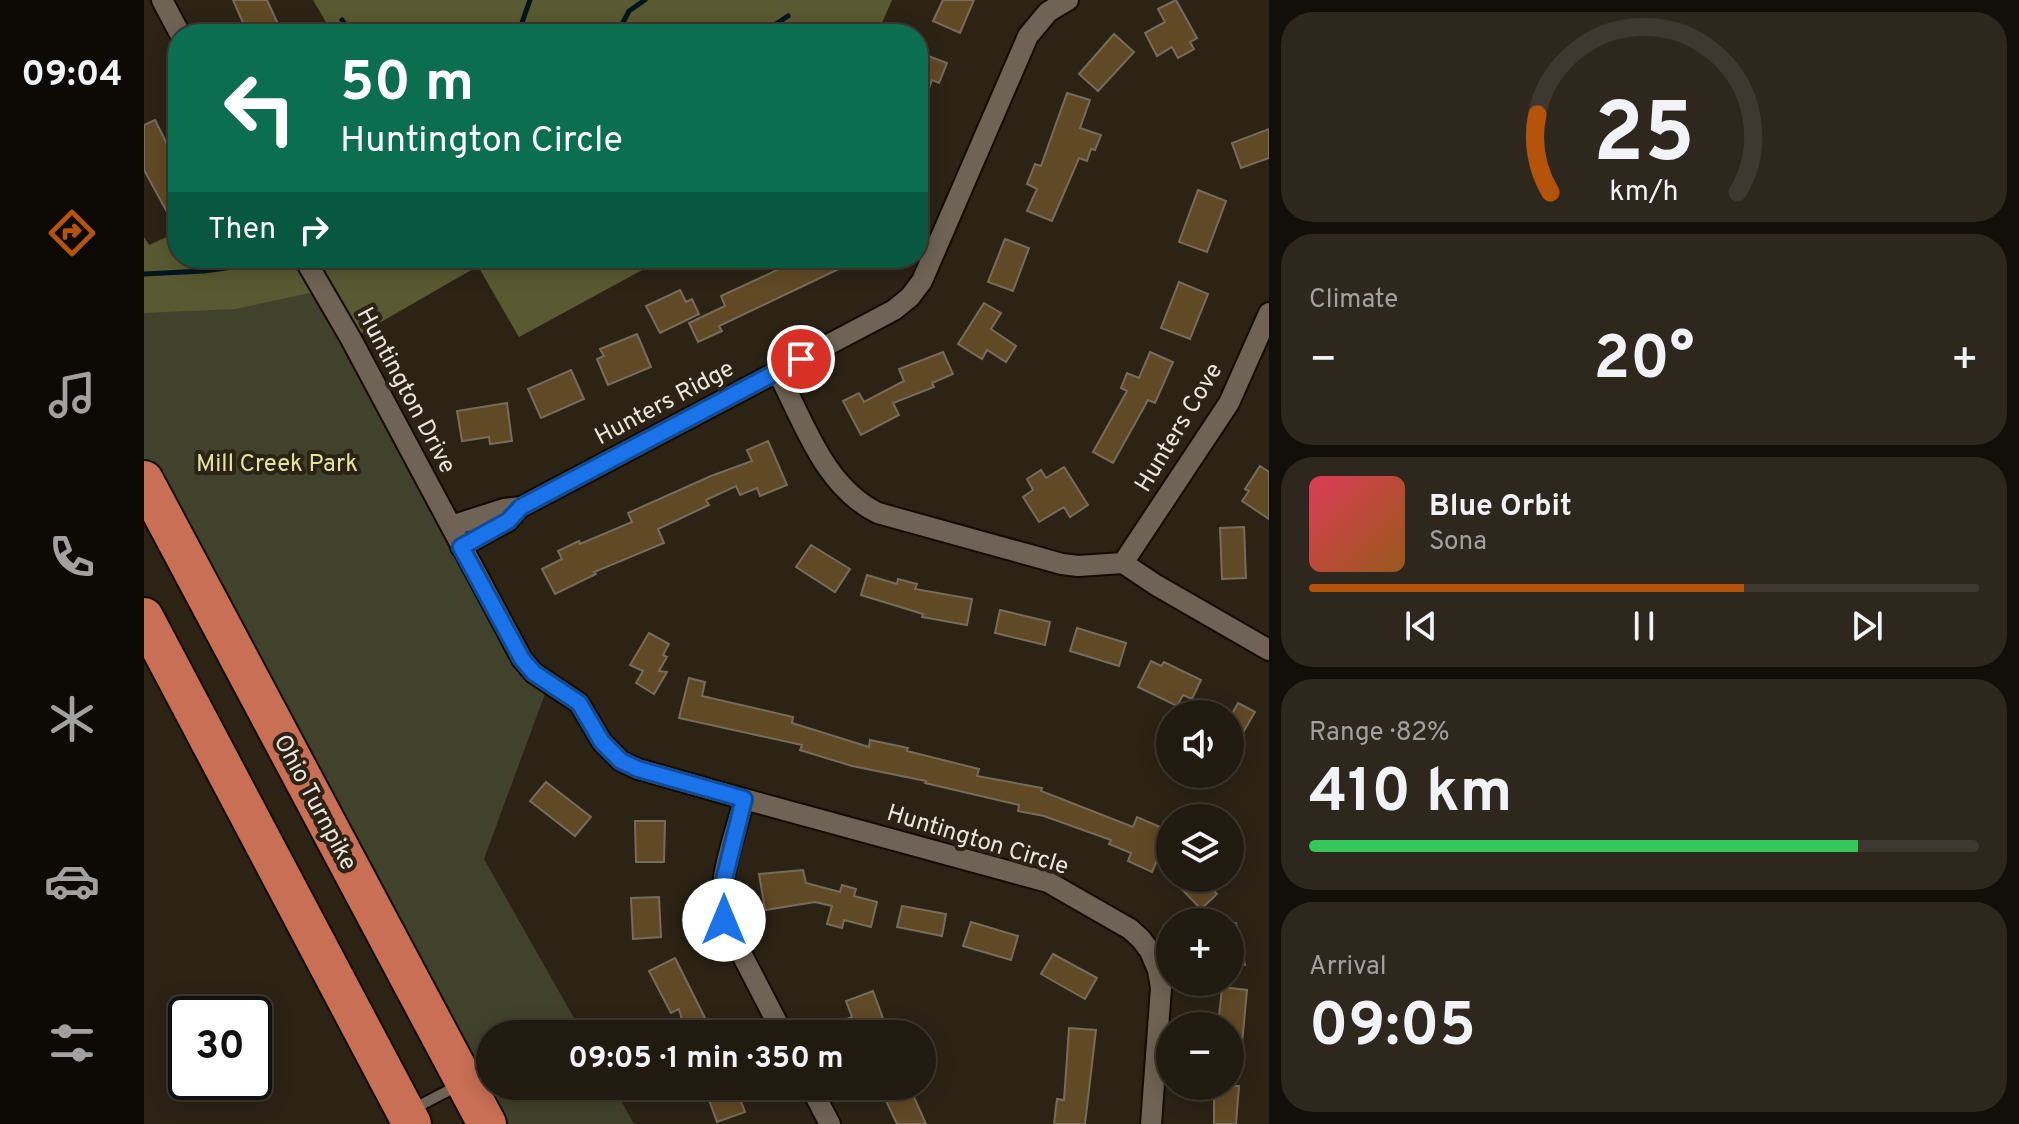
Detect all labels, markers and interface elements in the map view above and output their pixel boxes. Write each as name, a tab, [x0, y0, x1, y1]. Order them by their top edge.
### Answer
text: 50 m	[340, 50, 474, 120]
text: 09:04	[21, 53, 123, 99]
icon: left	[208, 56, 312, 160]
text: 25	[1593, 86, 1695, 191]
text: Huntington Circle	[340, 119, 623, 165]
text: km/h	[1609, 175, 1679, 211]
icon: directions	[44, 205, 100, 261]
icon: right	[292, 208, 336, 252]
text: Then	[208, 212, 276, 249]
text: Climate	[1309, 284, 1398, 317]
street label: Huntington Drive	[349, 303, 462, 479]
text: 20°	[1593, 324, 1695, 400]
pin	[767, 325, 835, 393]
text: −	[1309, 334, 1337, 390]
text: +	[1951, 334, 1979, 390]
icon: arrive	[779, 337, 823, 381]
street label: Hunters Ridge	[590, 354, 740, 453]
street label: Hunters Cove	[1129, 358, 1230, 498]
icon: music	[44, 367, 100, 423]
park label: Mill Creek Park	[196, 450, 358, 480]
text: Blue Orbit	[1429, 489, 1572, 526]
text: Sona	[1429, 526, 1487, 559]
icon: phone	[44, 529, 100, 585]
icon: previous	[1399, 604, 1443, 648]
icon: pause	[1622, 604, 1666, 648]
icon: next	[1845, 604, 1889, 648]
icon: climate	[44, 691, 100, 747]
map controls	[1156, 700, 1244, 1100]
button: sound	[1156, 700, 1244, 788]
text: Range · 82%	[1309, 717, 1450, 750]
street label: Ohio Turnpike	[266, 730, 363, 876]
text: 410 km	[1309, 757, 1512, 833]
street label: Huntington Circle	[883, 799, 1072, 883]
button: layers	[1156, 804, 1244, 892]
icon: car	[44, 853, 100, 909]
position arrow	[682, 878, 766, 962]
button: +	[1156, 908, 1244, 996]
text: Arrival	[1309, 951, 1387, 984]
text: 09:05	[1309, 991, 1476, 1067]
speed limit sign: 30	[168, 996, 272, 1100]
button: −	[1156, 1012, 1244, 1100]
icon: filters	[44, 1015, 100, 1071]
text: 09:05 · 1 min · 350 m	[568, 1041, 844, 1078]

